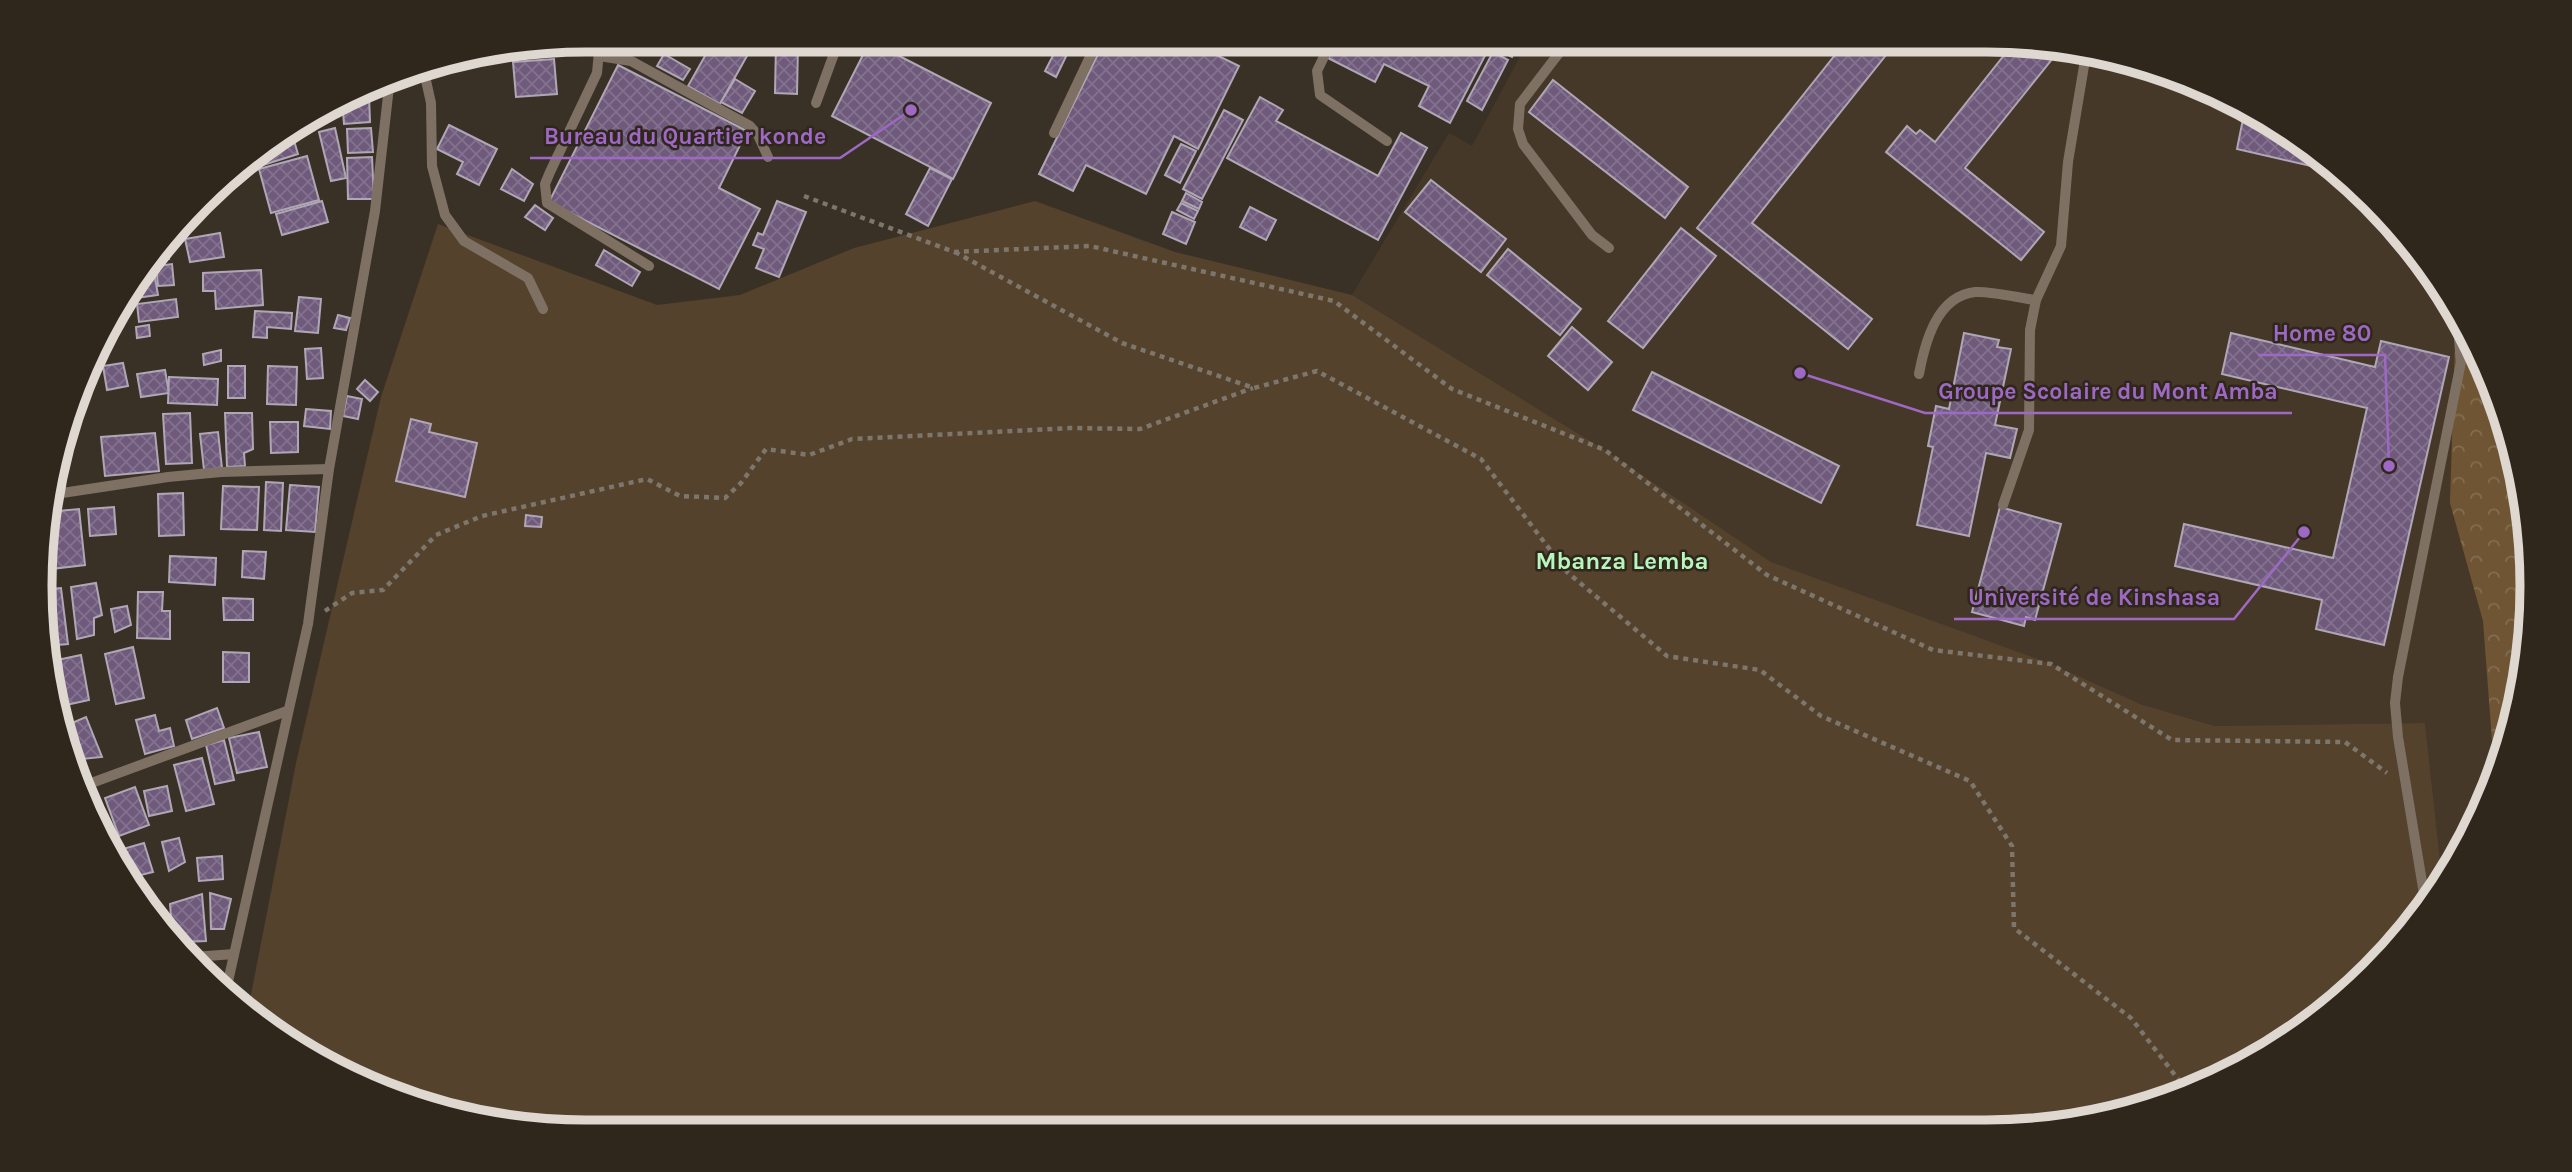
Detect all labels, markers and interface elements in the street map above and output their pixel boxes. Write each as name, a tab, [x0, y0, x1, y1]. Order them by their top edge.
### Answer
callout: Bureau du Quartier konde	[530, 114, 840, 158]
text: Bureau du Quartier konde	[544, 123, 826, 150]
callout: Home 80	[2258, 311, 2385, 355]
text: Home 80	[2273, 320, 2371, 347]
callout: Groupe Scolaire du Mont Amba	[1925, 369, 2292, 413]
text: Groupe Scolaire du Mont Amba	[1938, 378, 2278, 405]
district label: Mbanza Lemba	[1536, 547, 1708, 575]
callout: Université de Kinshasa	[1954, 575, 2234, 619]
text: Université de Kinshasa	[1968, 584, 2220, 611]

